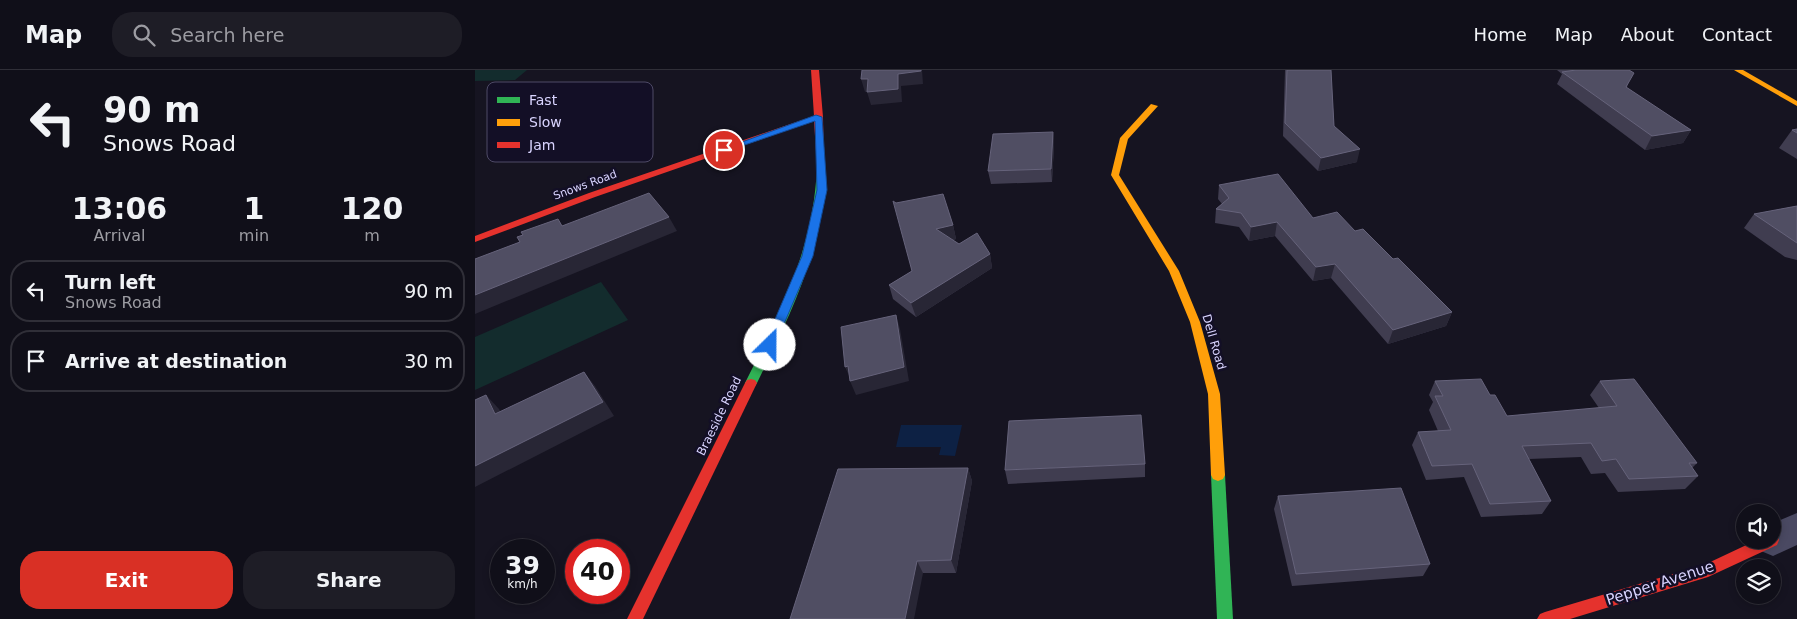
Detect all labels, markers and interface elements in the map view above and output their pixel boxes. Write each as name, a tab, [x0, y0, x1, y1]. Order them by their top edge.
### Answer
search box	[112, 12, 462, 57]
text: Map	[25, 21, 82, 49]
icon: search	[130, 21, 158, 49]
text: Search here	[170, 24, 284, 46]
text: Home	[1474, 24, 1527, 45]
text: Map	[1555, 24, 1593, 45]
text: About	[1621, 24, 1674, 45]
text: Contact	[1702, 24, 1772, 45]
legend	[487, 82, 653, 162]
icon: left	[20, 90, 85, 155]
text: 90 m	[103, 90, 200, 130]
text: Fast	[529, 92, 558, 108]
text: Slow	[529, 114, 562, 130]
pin	[703, 129, 745, 171]
text: Snows Road	[103, 131, 236, 156]
icon: arrive	[710, 136, 738, 164]
text: Jam	[528, 137, 555, 153]
street label: Snows Road	[552, 168, 618, 202]
text: 13:06	[72, 191, 167, 226]
text: 1	[243, 191, 264, 226]
text: 120	[341, 191, 403, 226]
text: Arrival	[93, 226, 145, 245]
text: min	[239, 226, 269, 245]
text: m	[364, 226, 380, 245]
text: Turn left	[65, 271, 156, 293]
icon: left	[22, 277, 50, 305]
text: 90 m	[404, 280, 453, 302]
text: Snows Road	[65, 293, 162, 312]
street label: Dell Road	[1199, 313, 1229, 371]
position arrow	[743, 318, 795, 370]
icon: arrive	[22, 347, 50, 375]
text: Arrive at destination	[65, 350, 287, 372]
text: 30 m	[404, 350, 453, 372]
street label: Braeside Road	[694, 374, 744, 458]
map controls	[1736, 504, 1781, 604]
button: sound	[1736, 504, 1781, 549]
speed limit sign: 40	[565, 539, 630, 604]
button: Exit	[20, 551, 233, 609]
button: Share	[243, 551, 455, 609]
text: 39	[505, 551, 540, 580]
street label: Pepper Avenue	[1604, 557, 1716, 609]
button: layers	[1736, 559, 1781, 604]
text: km/h	[507, 577, 538, 591]

